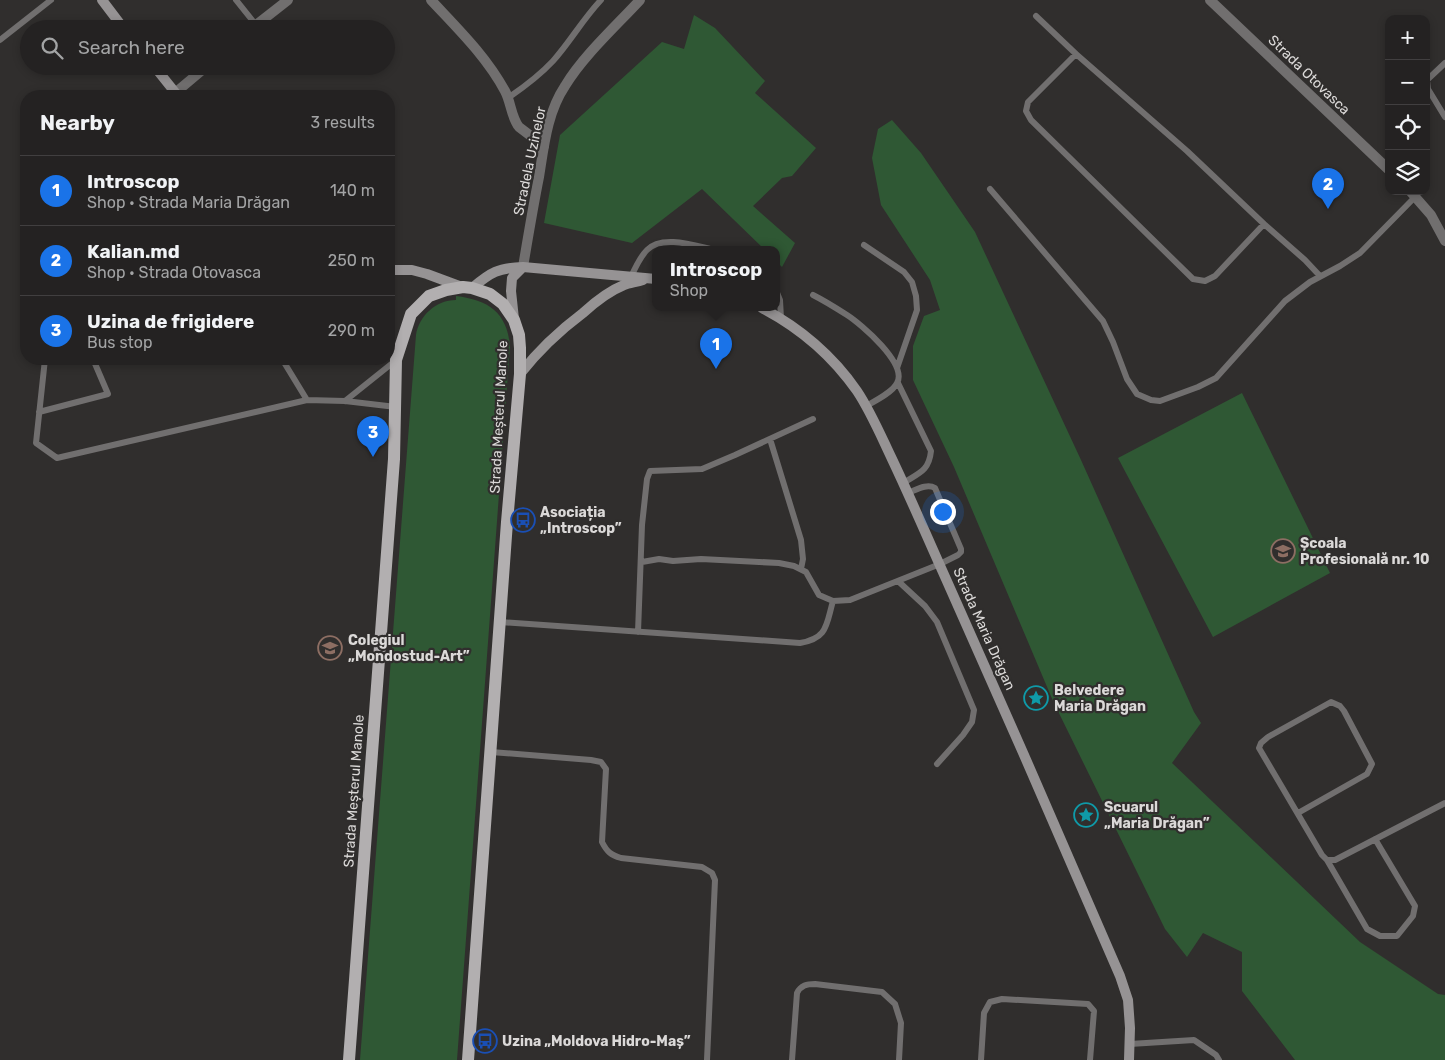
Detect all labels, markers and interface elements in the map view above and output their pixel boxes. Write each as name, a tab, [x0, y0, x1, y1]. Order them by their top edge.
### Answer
map controls	[1385, 15, 1430, 195]
button: +	[1385, 15, 1430, 60]
search box	[20, 20, 395, 75]
street label: Strada Otovasca	[1265, 32, 1353, 118]
icon: search	[38, 34, 66, 62]
text: Search here	[78, 36, 185, 59]
button: −	[1385, 60, 1430, 105]
street label: Stradela Uzinelor	[510, 104, 550, 217]
button: locate	[1385, 105, 1430, 150]
text: Nearby	[40, 110, 115, 135]
text: 3 results	[310, 113, 375, 132]
button: layers	[1385, 150, 1430, 195]
pin: 2	[1312, 168, 1344, 209]
text: Introscop	[87, 170, 180, 193]
text: 1	[52, 181, 60, 200]
text: 140 m	[330, 181, 375, 200]
text: Shop · Strada Maria Drăgan	[87, 193, 290, 212]
text: Kalian.md	[87, 240, 180, 263]
popup	[652, 246, 780, 311]
text: 2	[51, 251, 61, 270]
text: 250 m	[328, 251, 375, 270]
text: Introscop	[670, 258, 762, 281]
text: Shop · Strada Otovasca	[87, 263, 261, 282]
text: Shop	[670, 281, 708, 300]
text: Uzina de frigidere	[87, 310, 254, 333]
text: 3	[51, 321, 61, 340]
text: 290 m	[328, 321, 375, 340]
pin: 1	[700, 328, 732, 369]
text: Bus stop	[87, 333, 153, 352]
street label: Strada Meșterul Manole	[487, 340, 512, 494]
pin: 3	[357, 416, 389, 457]
your location	[930, 499, 956, 525]
place label: Asociația „Introscop”	[540, 504, 622, 537]
bus stop icon: Asociația „Introscop”	[510, 507, 536, 533]
place label: Școala Profesională nr. 10	[1300, 535, 1430, 568]
school or university icon: Școala Profesională nr. 10	[1270, 538, 1296, 564]
street label: Strada Maria Drăgan	[949, 565, 1019, 693]
place label: Colegiul „Mondostud-Art”	[348, 632, 470, 665]
school or university icon: Colegiul „Mondostud-Art”	[317, 635, 343, 661]
place label: Belvedere Maria Drăgan	[1054, 682, 1146, 715]
place icon: Belvedere Maria Drăgan	[1023, 685, 1049, 711]
street label: Strada Meșterul Manole	[340, 714, 368, 868]
place label: Scuarul „Maria Drăgan”	[1104, 799, 1210, 832]
place icon: Scuarul „Maria Drăgan”	[1073, 802, 1099, 828]
bus stop icon: Uzina „Moldova Hidro-Maș”	[472, 1028, 498, 1054]
place label: Uzina „Moldova Hidro-Maș”	[502, 1033, 691, 1050]

